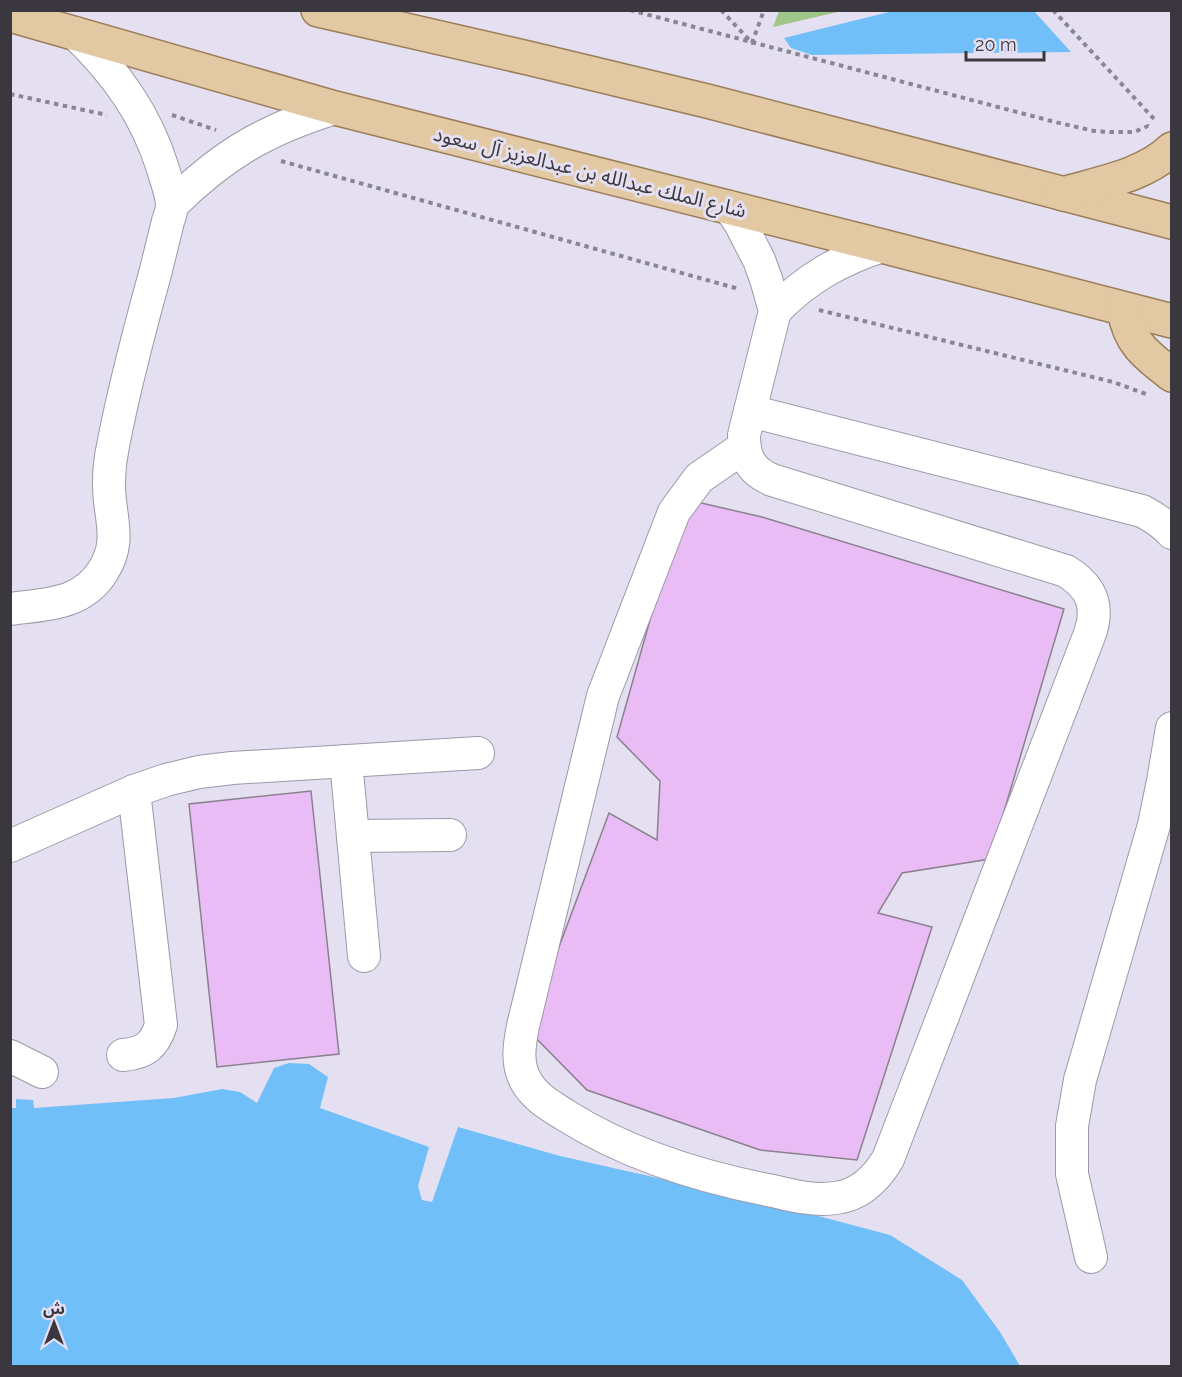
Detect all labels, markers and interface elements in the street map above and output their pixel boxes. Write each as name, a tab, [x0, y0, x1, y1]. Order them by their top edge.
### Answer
scale bar	[966, 24, 1044, 62]
text: 20 m	[975, 34, 1017, 55]
street label: شارع الملك عبدالله بن عبدالعزيز آل سعود	[430, 121, 749, 225]
north arrow	[24, 1293, 84, 1353]
text: ش	[43, 1299, 65, 1318]

